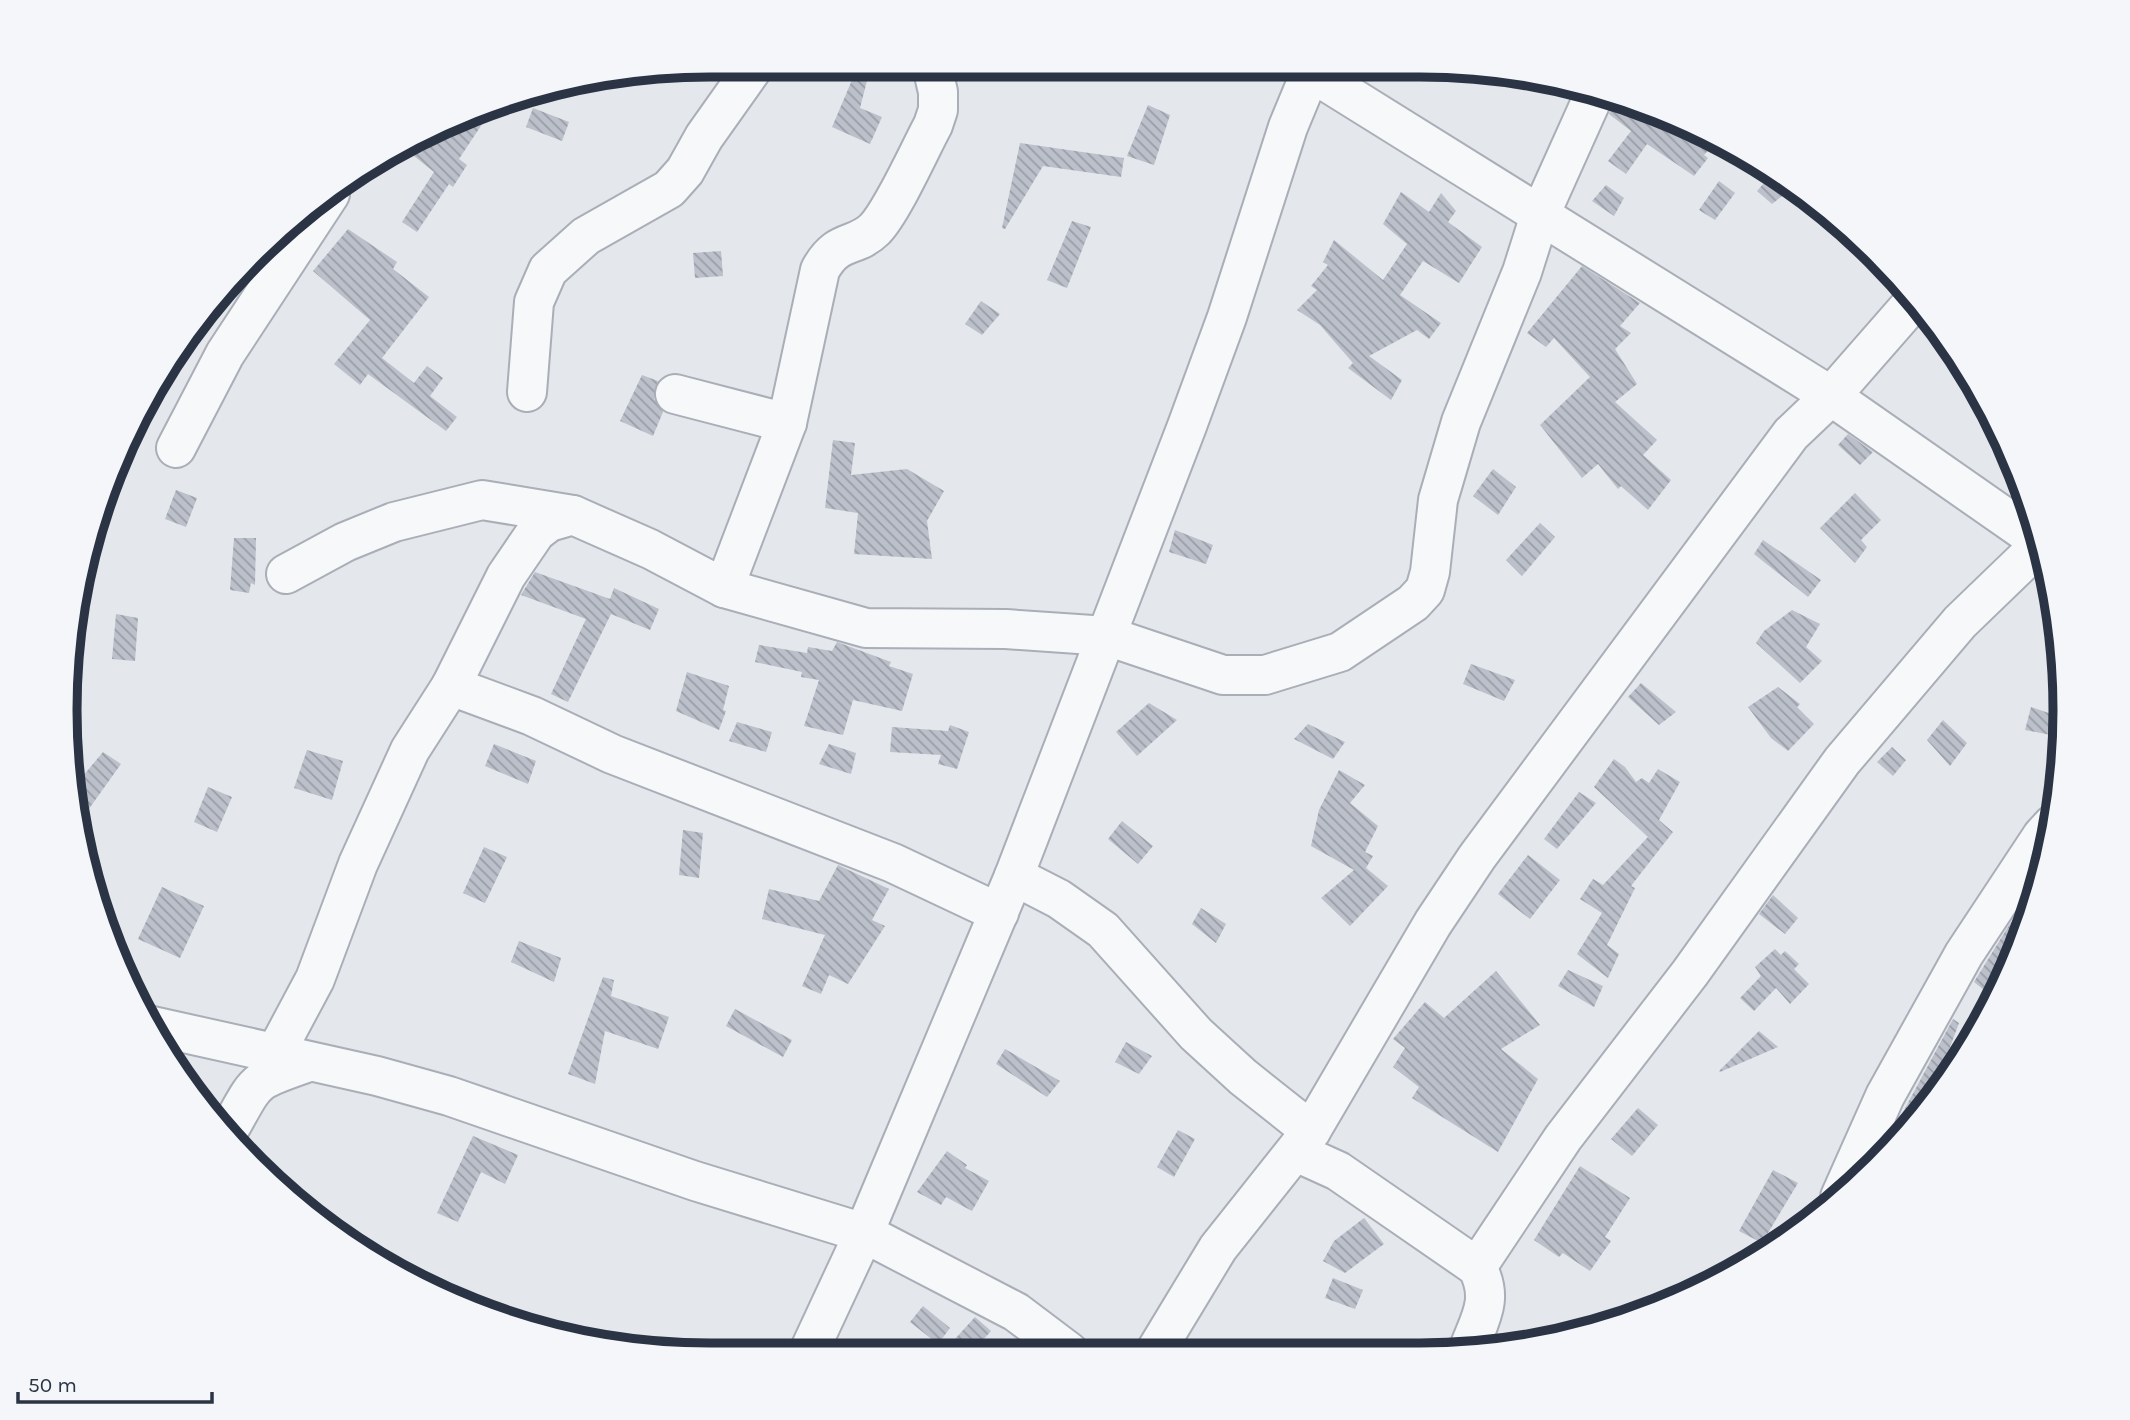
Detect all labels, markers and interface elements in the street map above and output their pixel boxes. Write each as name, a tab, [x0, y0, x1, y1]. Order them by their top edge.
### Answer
scale bar	[18, 1360, 212, 1404]
text: 50 m	[28, 1373, 77, 1397]

